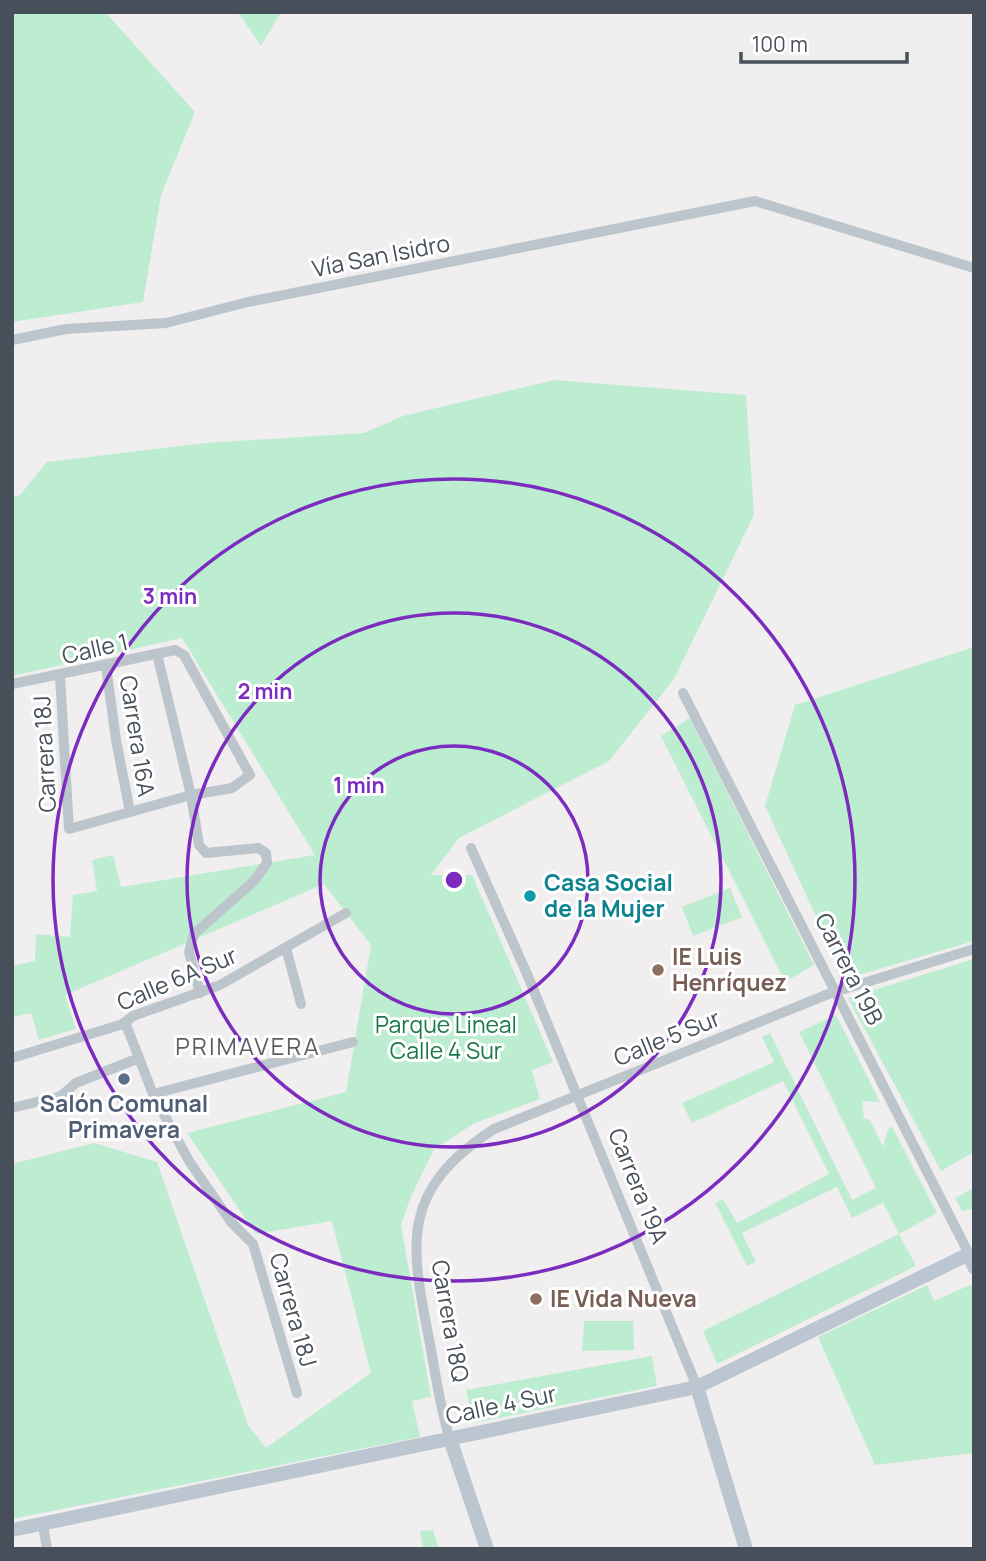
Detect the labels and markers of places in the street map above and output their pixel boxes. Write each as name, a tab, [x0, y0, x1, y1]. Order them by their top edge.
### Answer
place label: Casa Social de la Mujer	[544, 866, 673, 924]
centre of rings	[442, 868, 466, 892]
marker: Casa Social de la Mujer	[522, 888, 538, 904]
place label: IE Luis Henríquez	[672, 940, 787, 998]
marker: IE Luis Henríquez	[650, 962, 666, 978]
marker: Salón Comunal Primavera	[116, 1071, 132, 1087]
place label: Salón Comunal Primavera	[40, 1087, 208, 1145]
place label: IE Vida Nueva	[550, 1282, 697, 1314]
marker: IE Vida Nueva	[528, 1291, 544, 1307]

